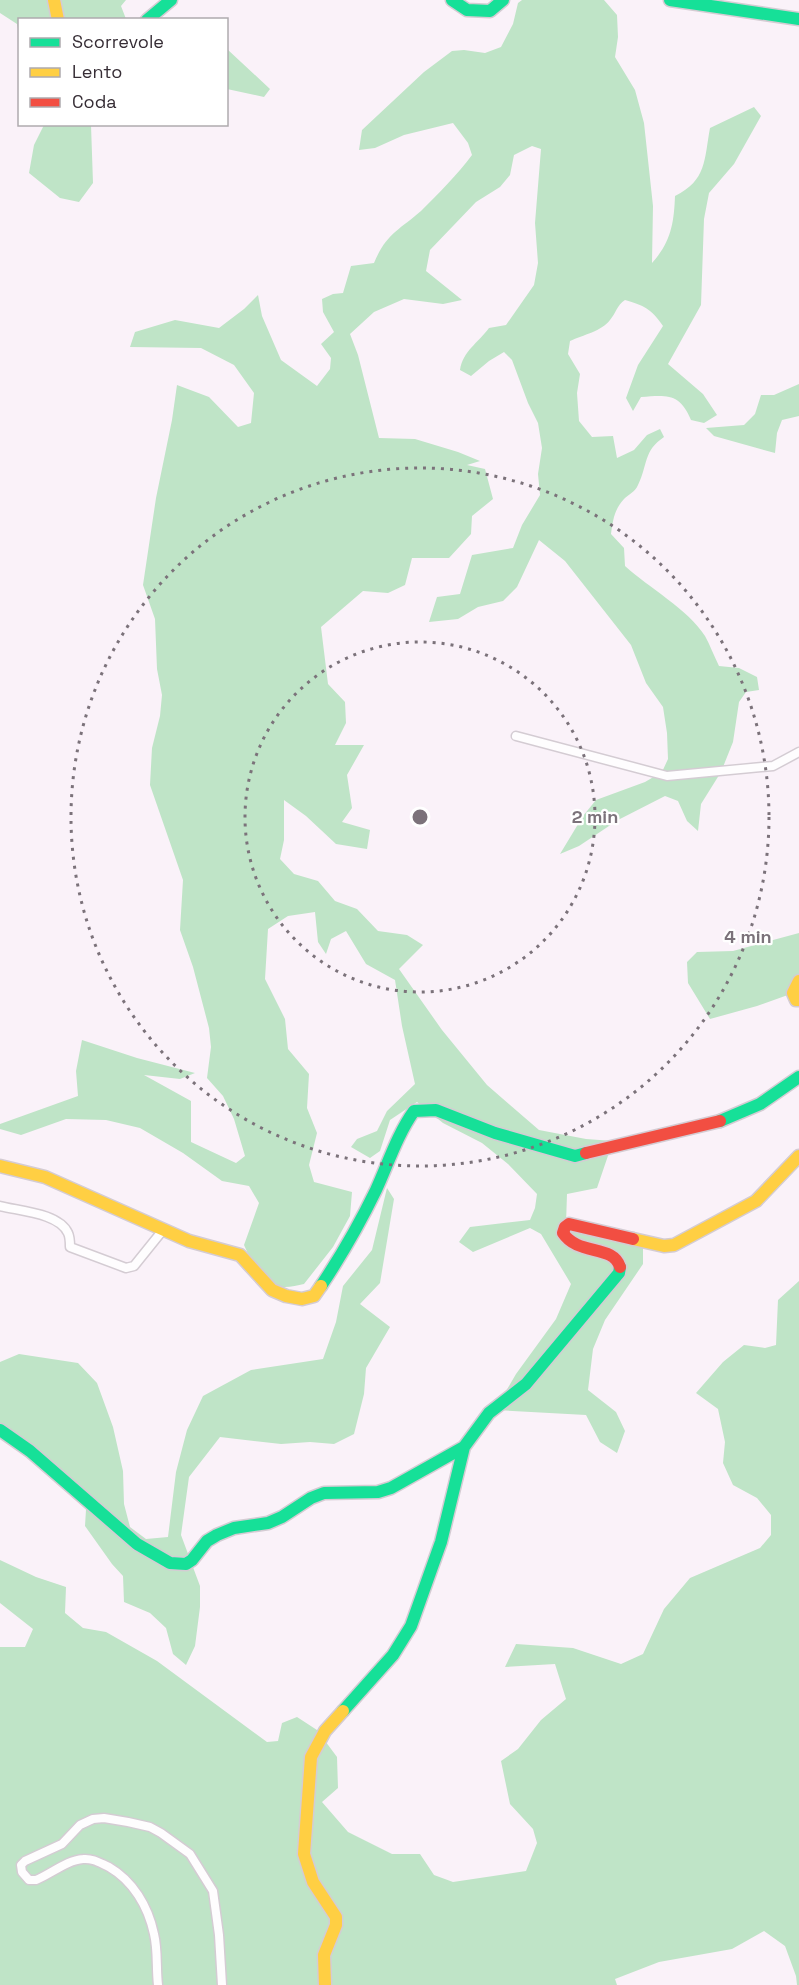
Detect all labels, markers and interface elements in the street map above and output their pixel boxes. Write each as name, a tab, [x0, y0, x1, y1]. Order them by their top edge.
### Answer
legend	[18, 18, 228, 126]
text: Scorrevole	[72, 30, 164, 53]
text: Lento	[72, 60, 122, 83]
text: Coda	[72, 90, 117, 113]
text: 2 min	[572, 805, 618, 828]
centre of rings	[410, 807, 430, 827]
text: 4 min	[724, 925, 772, 948]

